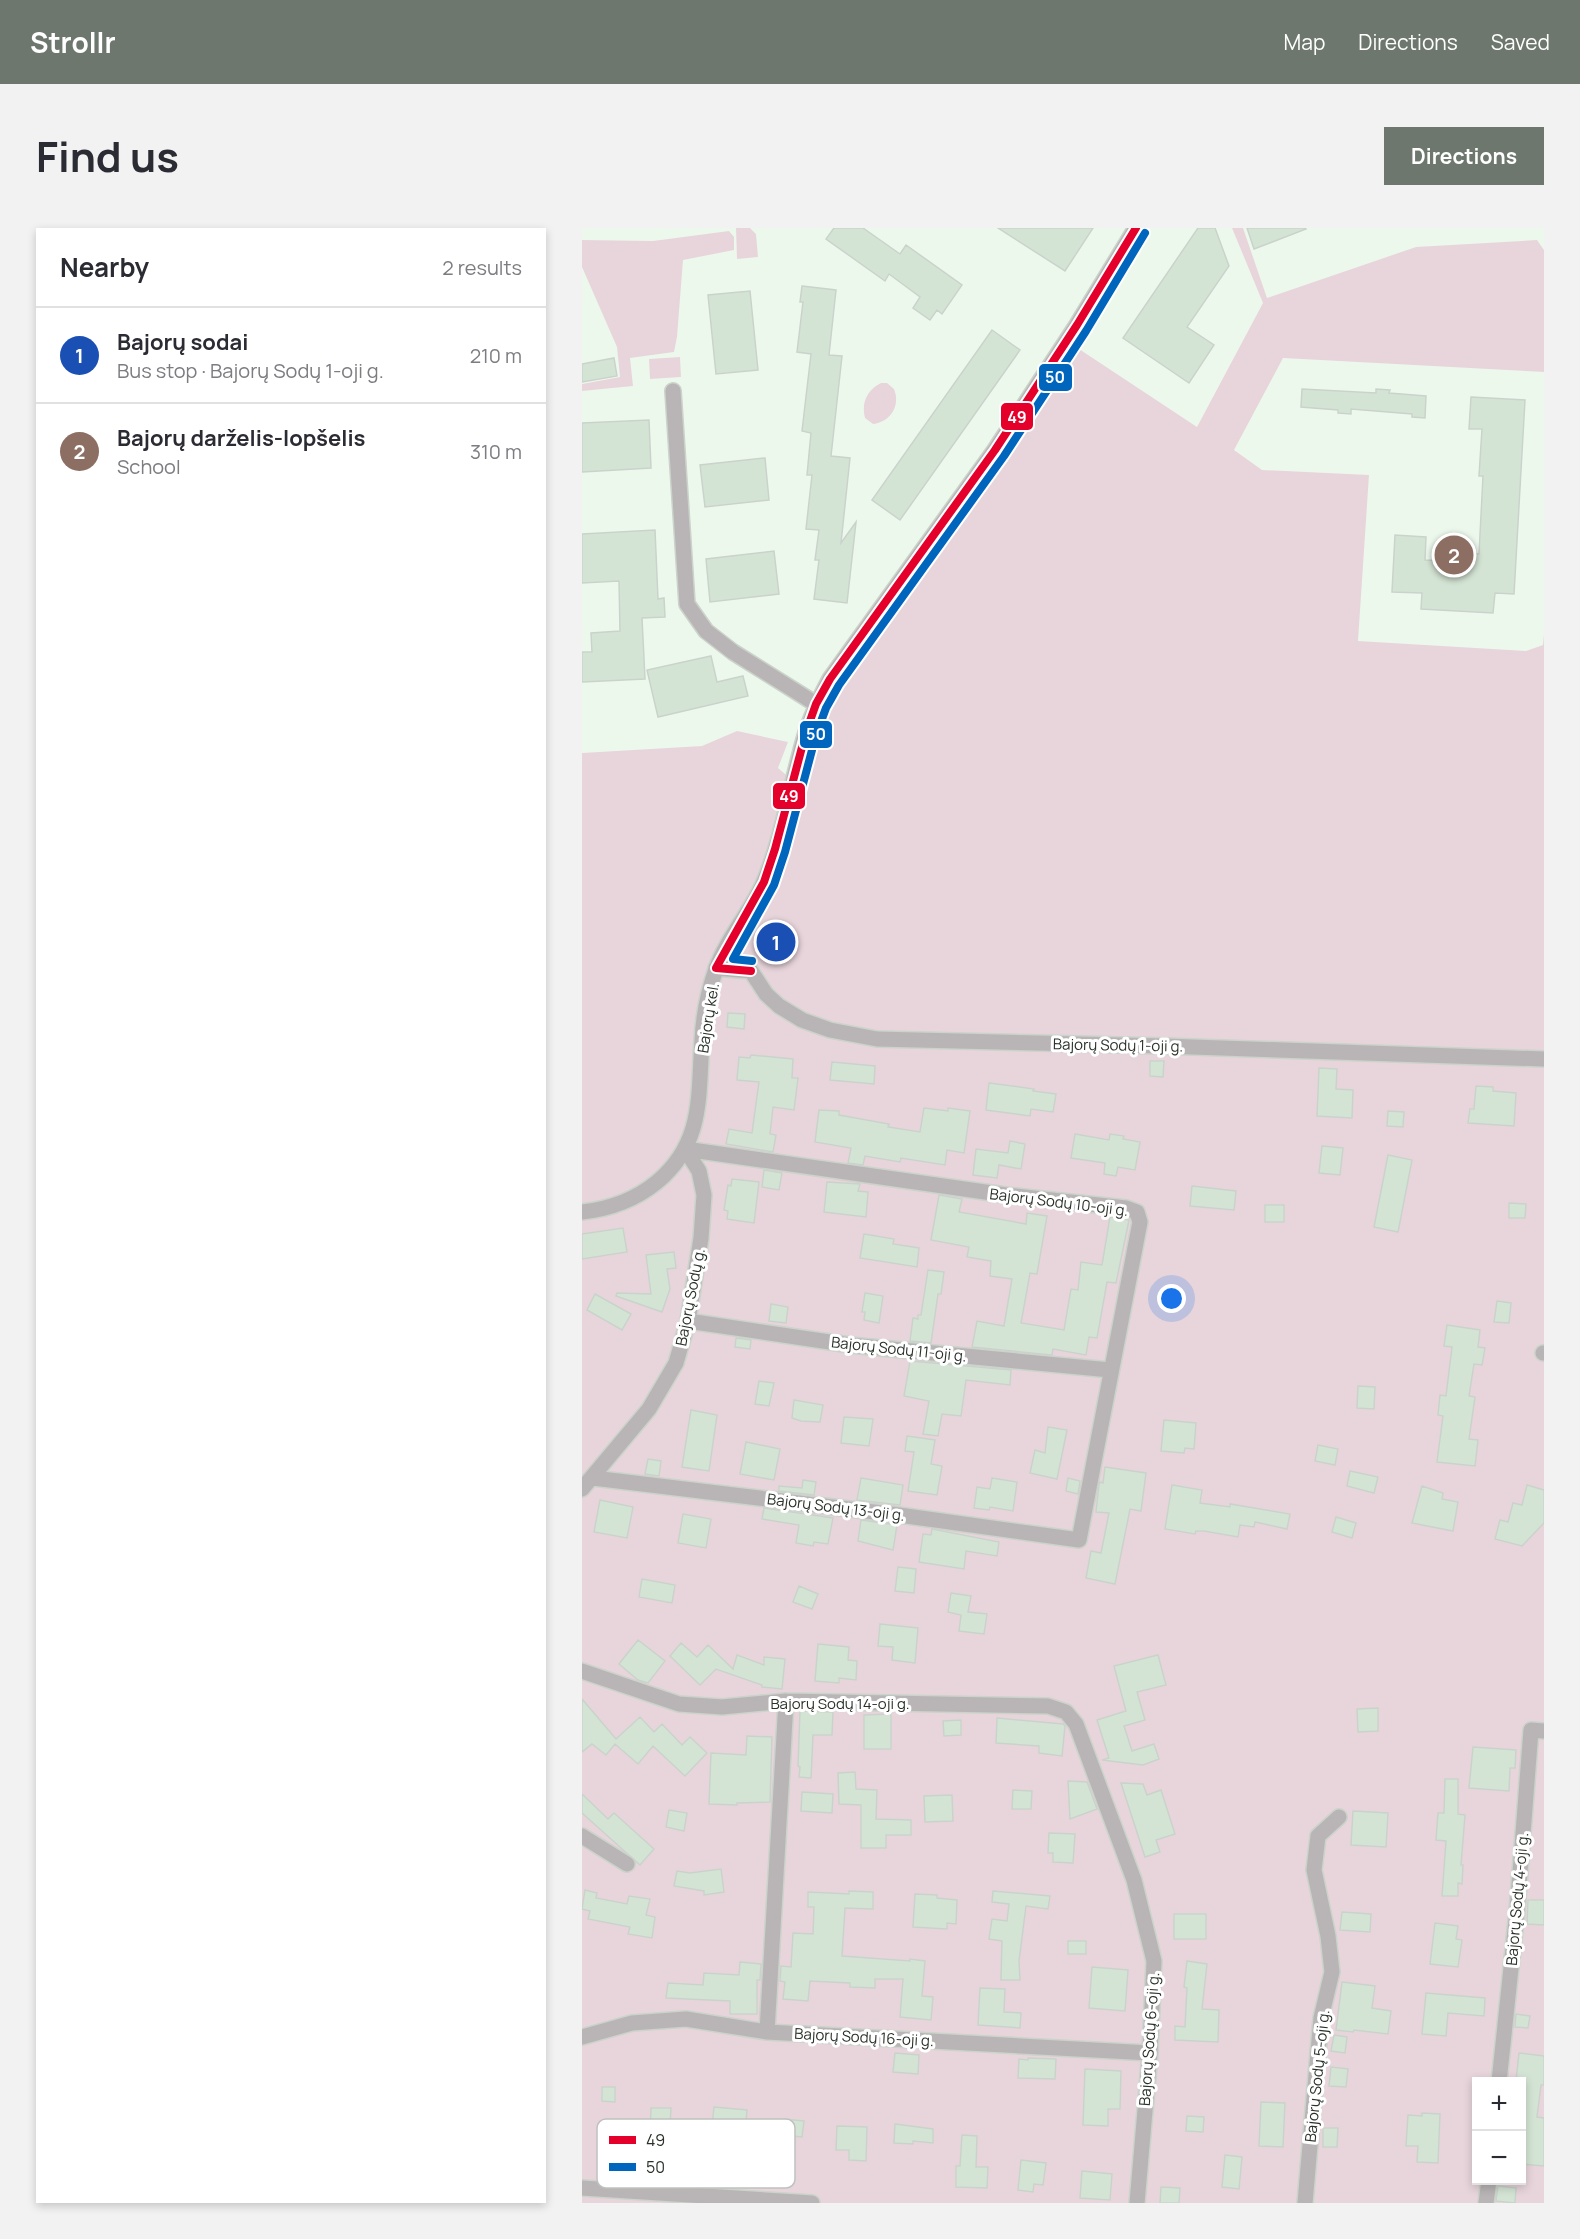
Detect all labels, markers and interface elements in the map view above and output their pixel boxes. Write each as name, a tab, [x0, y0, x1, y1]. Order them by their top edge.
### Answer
text: Strollr	[30, 23, 116, 61]
text: Map	[1284, 28, 1325, 56]
text: Directions	[1358, 28, 1458, 56]
text: Saved	[1491, 28, 1550, 56]
text: Find us	[36, 127, 179, 185]
button: Directions	[1384, 127, 1544, 185]
text: Nearby	[60, 249, 149, 285]
text: 2 results	[442, 254, 522, 281]
text: Bajorų sodai	[117, 327, 248, 357]
text: 1	[75, 342, 84, 369]
text: 210 m	[470, 342, 522, 369]
text: Bus stop · Bajorų Sodų 1-oji g.	[117, 357, 384, 384]
line badge: 50	[1038, 363, 1073, 392]
text: 50	[1045, 366, 1065, 388]
line badge: 49	[1000, 402, 1034, 431]
text: 49	[1007, 406, 1027, 428]
text: Bajorų darželis-lopšelis	[117, 423, 366, 453]
text: 2	[74, 438, 85, 465]
text: 310 m	[470, 438, 522, 465]
text: School	[117, 453, 181, 480]
pin: 2	[1434, 532, 1474, 578]
line badge: 50	[799, 720, 833, 749]
text: 50	[806, 723, 826, 745]
line badge: 49	[772, 782, 806, 810]
text: 49	[779, 785, 799, 807]
pin: 1	[756, 920, 796, 964]
street label: Bajorų kel.	[692, 981, 724, 1055]
street label: Bajorų Sodų 1-oji g.	[1053, 1033, 1183, 1057]
street label: Bajorų Sodų 10-oji g.	[988, 1183, 1130, 1221]
street label: Bajorų Sodų g.	[670, 1246, 710, 1348]
your location	[1157, 1284, 1186, 1313]
street label: Bajorų Sodų 11-oji g.	[830, 1331, 968, 1367]
street label: Bajorų Sodų 13-oji g.	[766, 1488, 906, 1526]
street label: Bajorų Sodų 14-oji g.	[770, 1693, 910, 1714]
street label: Bajorų Sodų 4-oji g.	[1501, 1832, 1533, 1966]
street label: Bajorų Sodų 6-oji g.	[1134, 1972, 1164, 2106]
street label: Bajorų Sodų 5-oji g.	[1300, 2009, 1334, 2143]
street label: Bajorų Sodų 16-oji g.	[794, 2023, 934, 2051]
map controls	[1472, 2077, 1526, 2185]
button: +	[1472, 2077, 1526, 2131]
legend	[597, 2119, 795, 2188]
text: 49	[646, 2129, 665, 2151]
button: −	[1472, 2131, 1526, 2185]
text: 50	[646, 2156, 665, 2178]

